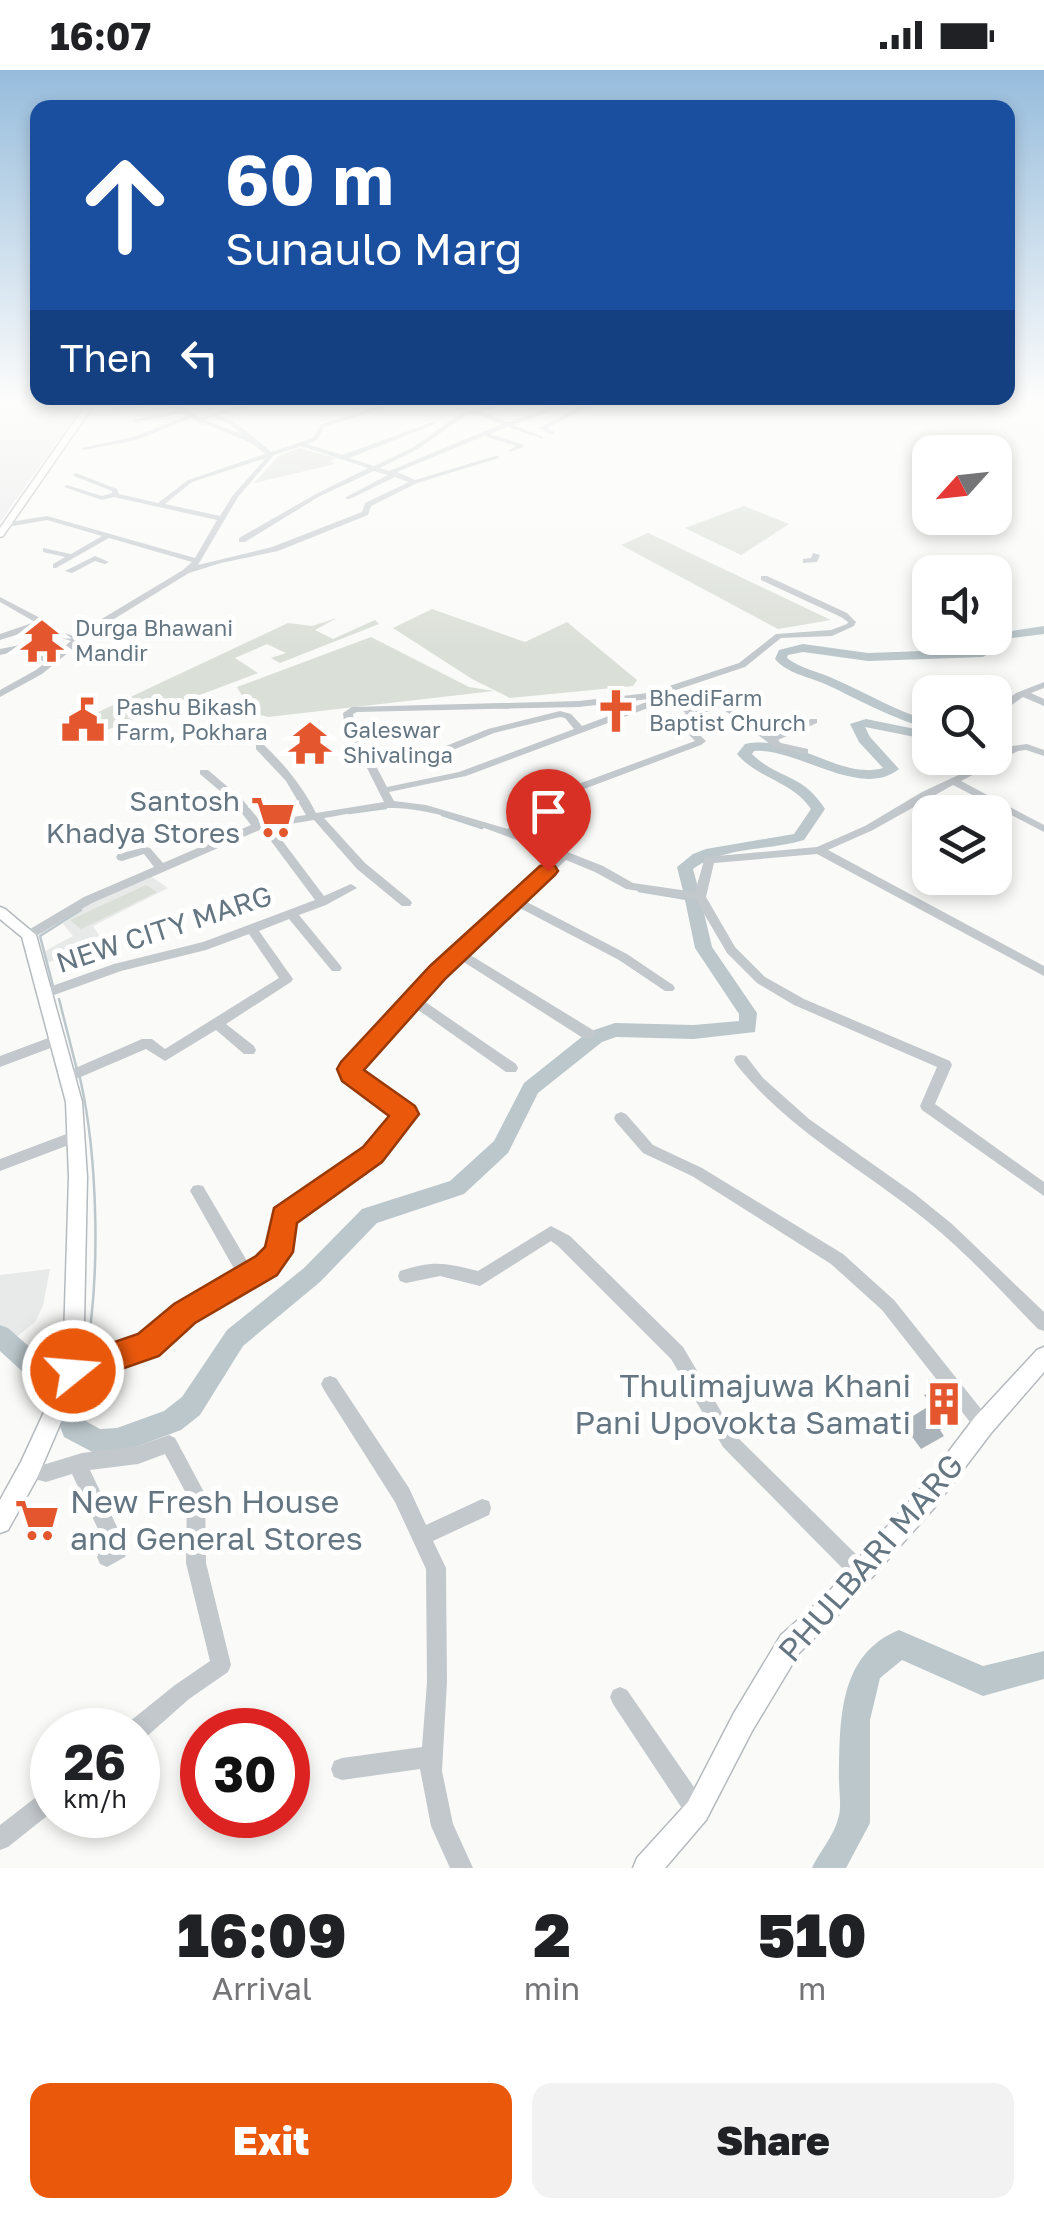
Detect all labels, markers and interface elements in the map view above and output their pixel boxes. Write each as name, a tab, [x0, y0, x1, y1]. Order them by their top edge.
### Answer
text: 16:07	[50, 13, 151, 58]
text: 60 m	[225, 136, 394, 220]
icon: ahead	[60, 140, 190, 270]
text: Sunaulo Marg	[225, 221, 522, 275]
icon: left	[172, 330, 227, 385]
text: Then	[60, 335, 152, 380]
north arrow	[912, 435, 1012, 535]
map controls	[912, 435, 1012, 895]
button: sound	[912, 555, 1012, 655]
place label: Durga Bhawani Mandir	[75, 614, 233, 666]
temple icon: Durga Bhawani Mandir	[18, 617, 66, 665]
button: search	[912, 675, 1012, 775]
place label: BhediFarm Baptist Church	[649, 684, 806, 736]
church icon: BhediFarm Baptist Church	[592, 687, 640, 735]
place label: Pashu Bikash Farm, Pokhara	[116, 693, 268, 745]
public building icon: Pashu Bikash Farm, Pokhara	[59, 696, 107, 744]
place label: Galeswar Shivalinga	[343, 716, 453, 768]
temple icon: Galeswar Shivalinga	[286, 719, 334, 767]
pin	[506, 769, 591, 872]
place label: Santosh Khadya Stores	[46, 784, 240, 849]
icon: arrive	[521, 784, 576, 839]
supermarket icon: Santosh Khadya Stores	[249, 793, 297, 841]
button: layers	[912, 795, 1012, 895]
street label: NEW CITY MARG	[52, 878, 276, 979]
position arrow	[21, 1319, 125, 1423]
place label: Thulimajuwa Khani Pani Upovokta Samati	[574, 1366, 911, 1441]
building icon: Thulimajuwa Khani Pani Upovokta Samati	[920, 1380, 968, 1428]
street label: PHULBARI MARG	[770, 1446, 971, 1669]
place label: New Fresh House and General Stores	[70, 1482, 363, 1557]
supermarket icon: New Fresh House and General Stores	[13, 1496, 61, 1544]
speed limit sign: 30	[180, 1708, 310, 1838]
text: 26	[64, 1731, 126, 1791]
text: km/h	[63, 1783, 127, 1814]
text: 16:09	[177, 1898, 346, 1970]
text: 2	[533, 1898, 571, 1970]
text: 510	[758, 1898, 867, 1970]
text: Arrival	[212, 1969, 312, 2007]
text: min	[524, 1969, 580, 2007]
text: m	[798, 1969, 826, 2007]
button: Exit	[30, 2083, 512, 2198]
button: Share	[532, 2083, 1014, 2198]

